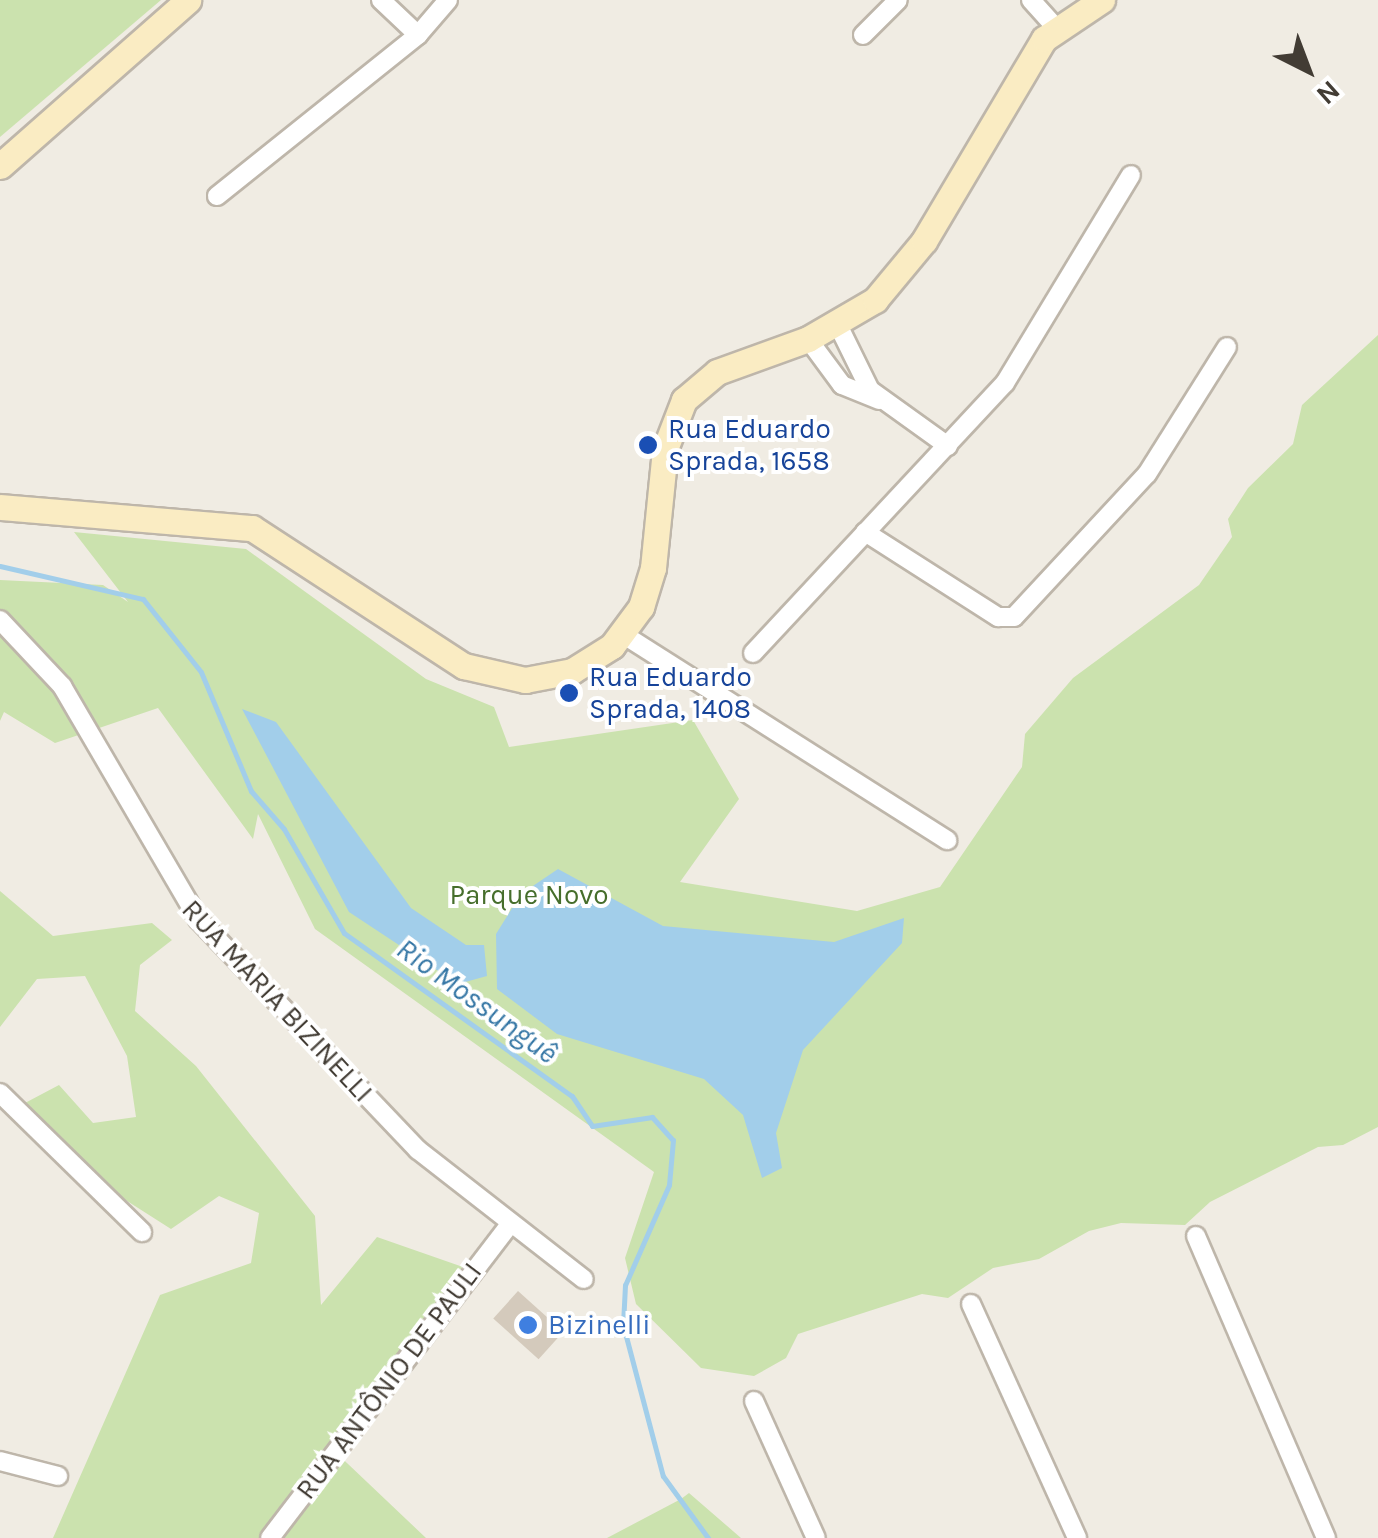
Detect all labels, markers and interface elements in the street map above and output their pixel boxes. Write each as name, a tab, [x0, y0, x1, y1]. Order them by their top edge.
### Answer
north arrow	[1258, 20, 1358, 120]
text: N	[1310, 74, 1347, 112]
place label: Rua Eduardo Sprada, 1658	[668, 412, 831, 478]
marker: Rua Eduardo Sprada, 1658	[637, 434, 659, 456]
place label: Rua Eduardo Sprada, 1408	[589, 660, 752, 726]
marker: Rua Eduardo Sprada, 1408	[558, 682, 580, 704]
park label: Parque Novo	[449, 878, 609, 912]
street label: RUA MARIA BIZINELLI	[175, 893, 379, 1109]
water label: Rio Mossunguê	[390, 931, 564, 1071]
street label: RUA ANTÔNIO DE PAULI	[289, 1256, 489, 1506]
place label: Bizinelli	[548, 1308, 651, 1342]
marker: Bizinelli	[517, 1314, 539, 1336]

